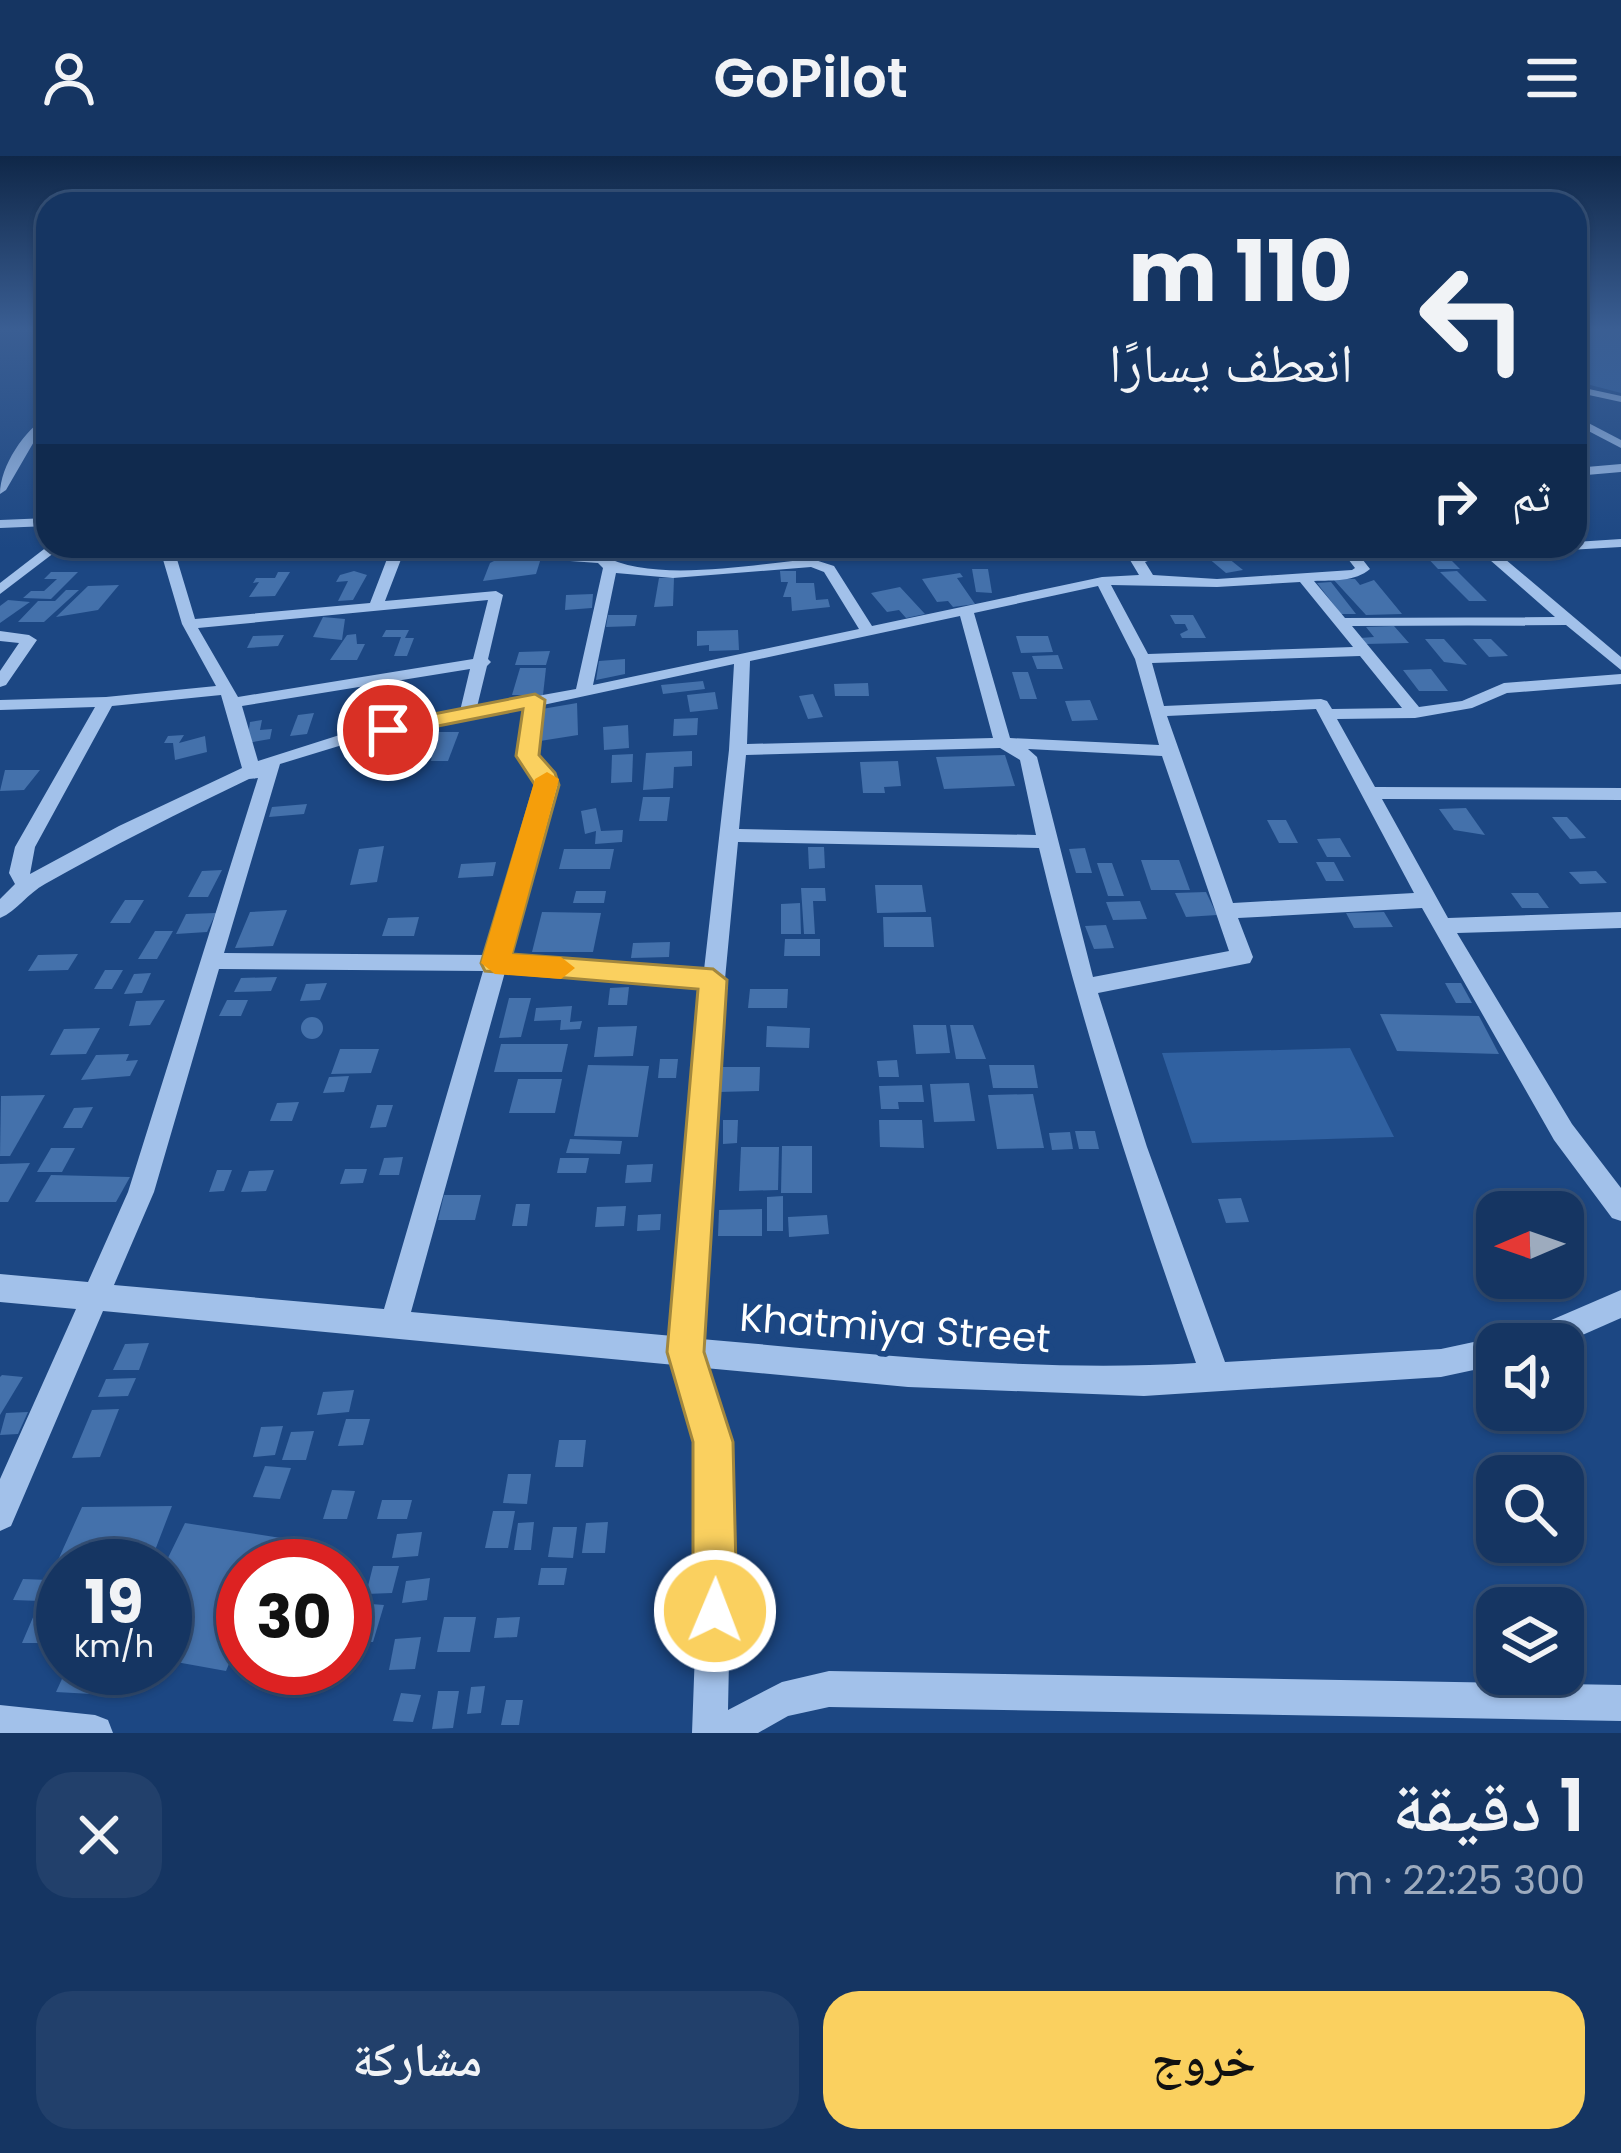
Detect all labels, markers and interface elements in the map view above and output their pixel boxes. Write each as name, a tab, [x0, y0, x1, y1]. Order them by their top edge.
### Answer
text: GoPilot	[713, 40, 908, 116]
icon: person	[36, 45, 102, 111]
icon: menu	[1519, 45, 1585, 111]
text: 110 m	[1128, 213, 1353, 330]
icon: left	[1395, 240, 1551, 396]
text: انعطف يسارًا	[1109, 325, 1353, 401]
text: ثم	[1512, 464, 1551, 527]
icon: right	[1422, 468, 1488, 534]
pin	[337, 679, 439, 781]
icon: arrive	[355, 697, 421, 763]
north arrow	[1476, 1191, 1584, 1299]
map controls	[1476, 1191, 1584, 1695]
street label: Khatmiya Street	[738, 1290, 1052, 1366]
button: sound	[1476, 1323, 1584, 1431]
button: search	[1476, 1455, 1584, 1563]
speed limit sign: 30	[216, 1539, 372, 1695]
position arrow	[652, 1548, 778, 1674]
text: 19	[84, 1560, 144, 1644]
button: layers	[1476, 1587, 1584, 1695]
text: km/h	[74, 1625, 154, 1668]
text: 1 دقيقة	[1392, 1755, 1585, 1856]
button: close	[36, 1772, 162, 1898]
text: 300 m · 22:25	[1333, 1853, 1585, 1908]
button: مشاركة	[36, 1991, 799, 2129]
button: خروج	[823, 1991, 1585, 2129]

